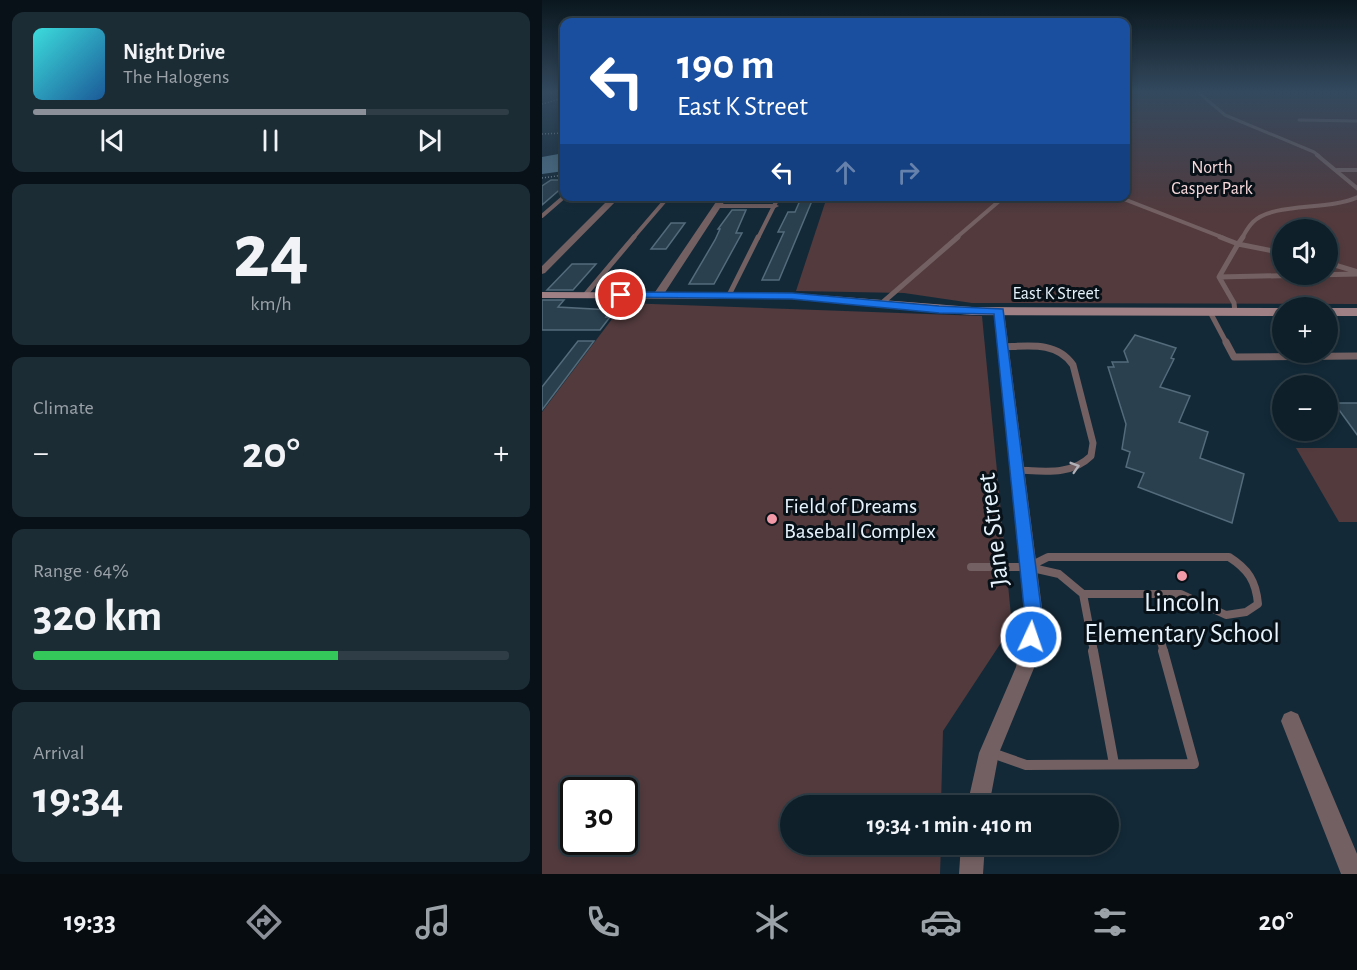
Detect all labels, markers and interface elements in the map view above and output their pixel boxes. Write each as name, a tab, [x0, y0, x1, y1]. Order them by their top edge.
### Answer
text: Night Drive	[123, 41, 225, 63]
icon: left	[578, 42, 656, 120]
text: 190 m	[677, 44, 775, 86]
text: The Halogens	[123, 67, 229, 87]
text: East K Street	[677, 93, 808, 120]
icon: previous	[96, 124, 129, 157]
icon: pause	[254, 124, 287, 157]
icon: next	[413, 124, 446, 157]
icon: left	[766, 156, 799, 189]
icon: ahead	[829, 156, 862, 189]
icon: right	[892, 156, 925, 189]
park label: North Casper Park	[1171, 159, 1254, 198]
text: 24	[233, 214, 309, 292]
map controls	[1272, 219, 1338, 441]
button: sound	[1272, 219, 1338, 285]
pin	[595, 269, 646, 320]
icon: arrive	[604, 278, 637, 311]
street label: East K Street	[1012, 285, 1100, 303]
text: km/h	[250, 294, 292, 314]
button: +	[1272, 297, 1338, 363]
button: −	[1272, 375, 1338, 441]
text: Climate	[33, 398, 94, 418]
text: 20°	[242, 431, 300, 476]
text: −	[33, 437, 49, 470]
text: +	[493, 437, 509, 470]
one-way arrow	[1069, 462, 1080, 474]
street label: Jane Street	[973, 471, 1013, 588]
place label: Field of Dreams Baseball Complex	[784, 495, 936, 542]
marker: Field of Dreams Baseball Complex	[765, 512, 779, 526]
text: Range · 64%	[33, 561, 129, 581]
marker: Lincoln Elementary School	[1175, 569, 1189, 583]
place label: Lincoln Elementary School	[1084, 589, 1280, 648]
text: 320 km	[33, 594, 162, 639]
position arrow	[999, 605, 1063, 669]
text: Arrival	[33, 743, 84, 763]
text: 19:34	[33, 776, 123, 821]
speed limit sign: 30	[560, 777, 638, 855]
text: 19:34 · 1 min · 410 m	[867, 814, 1032, 836]
icon: directions	[243, 901, 285, 943]
icon: music	[412, 901, 454, 943]
icon: phone	[582, 901, 624, 943]
icon: climate	[751, 901, 793, 943]
icon: car	[920, 901, 962, 943]
icon: filters	[1089, 901, 1131, 943]
text: 19:33	[64, 908, 116, 935]
text: 20°	[1259, 908, 1293, 935]

